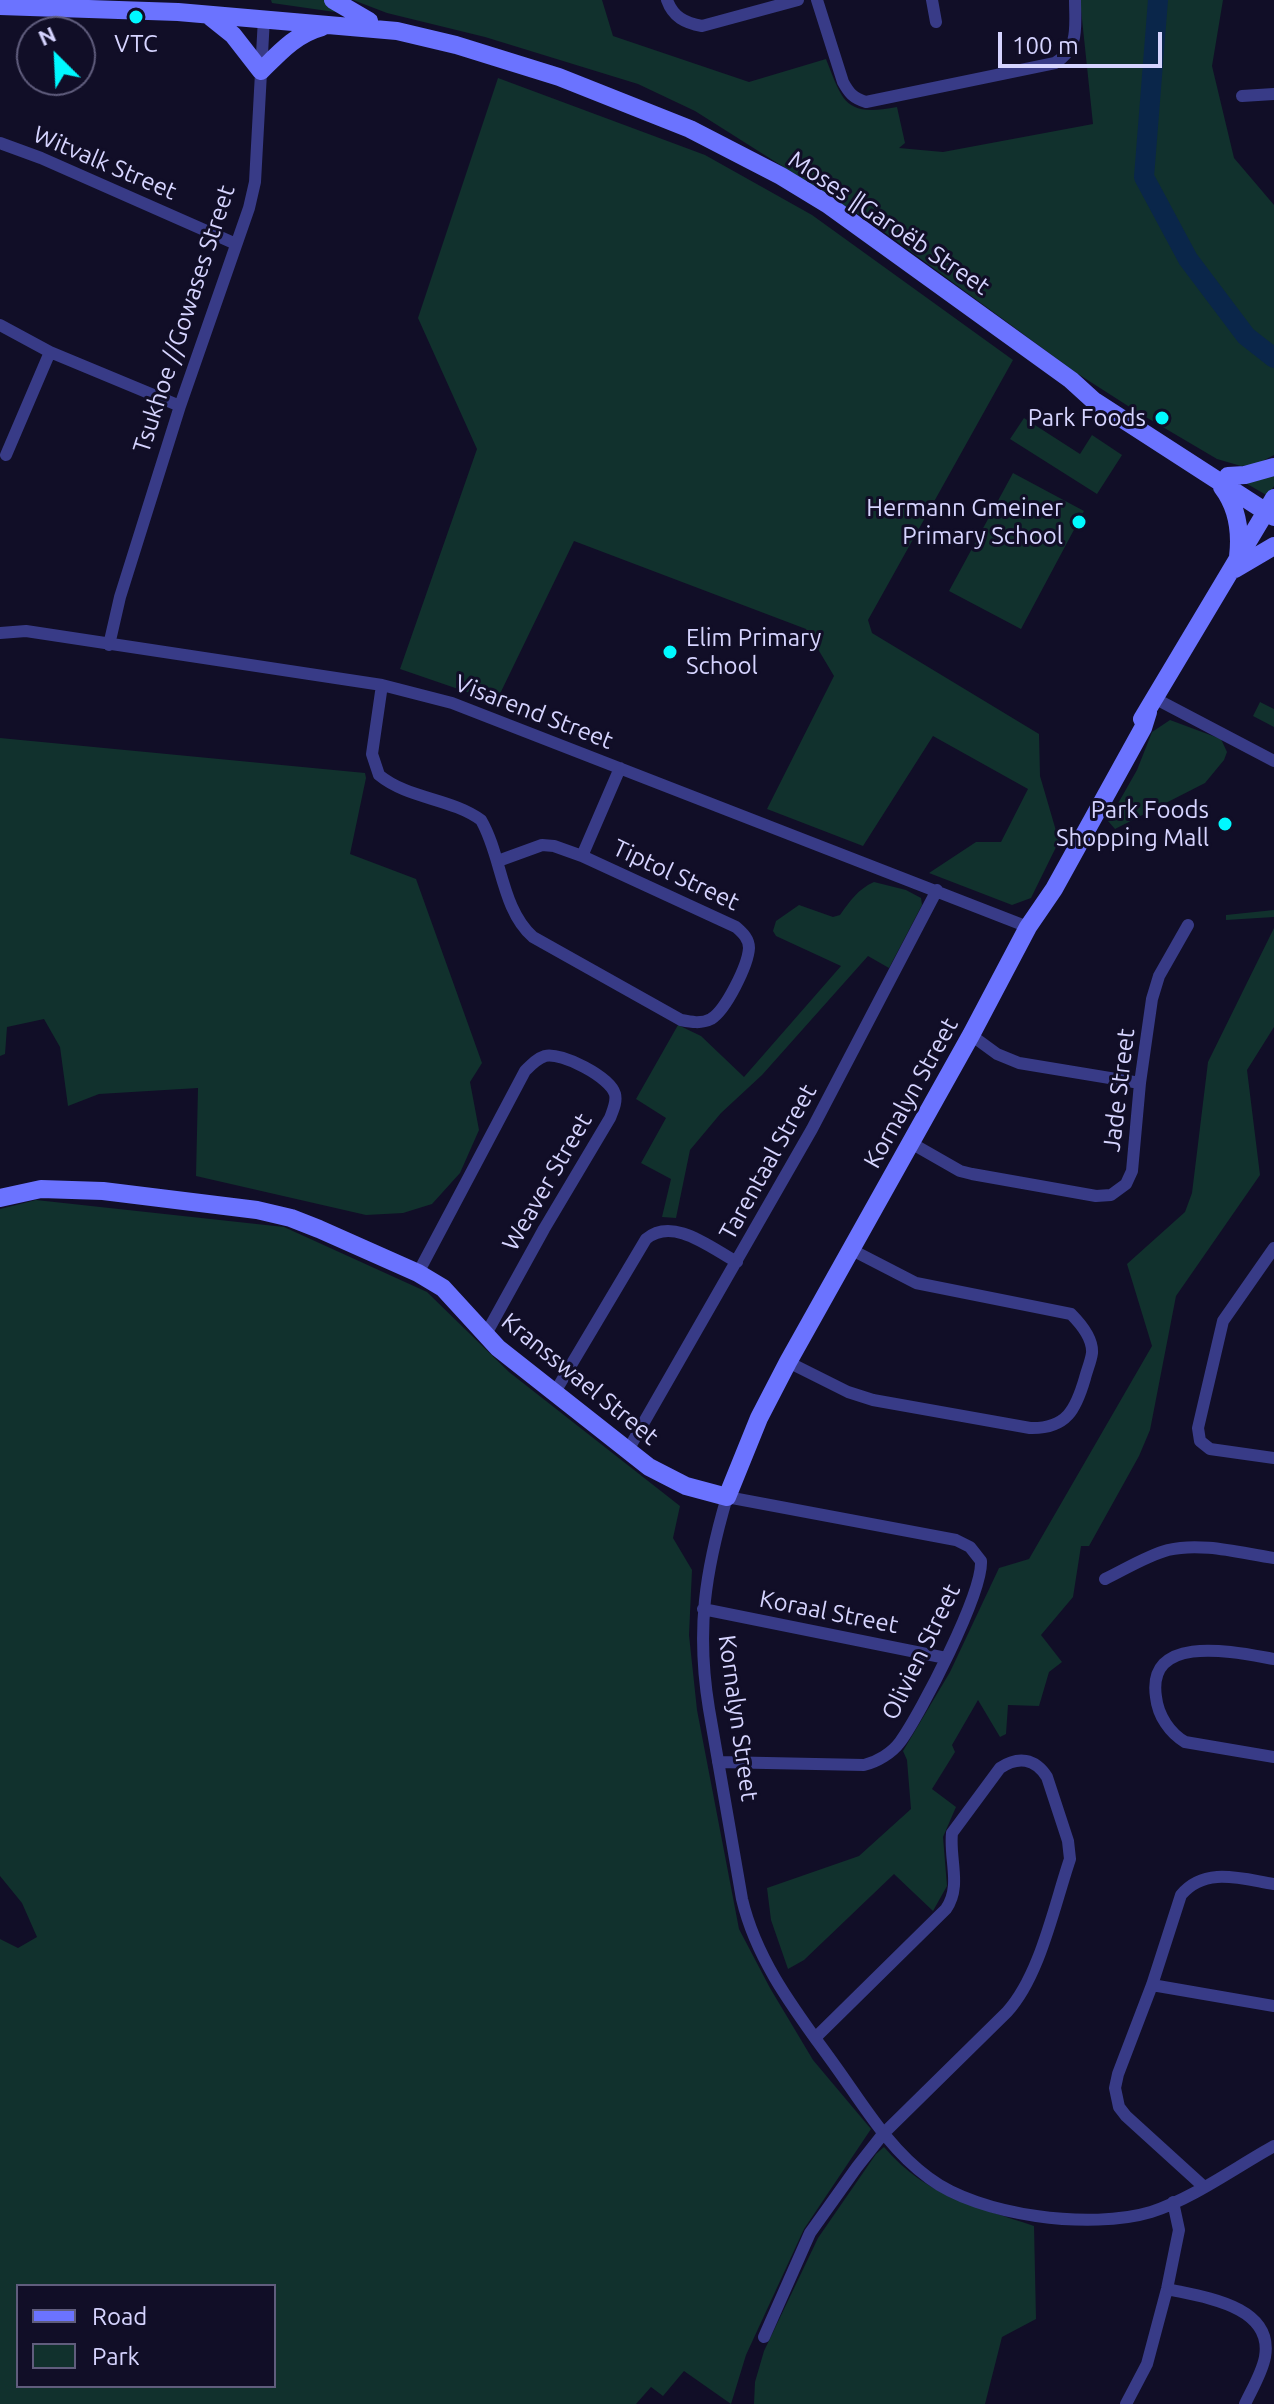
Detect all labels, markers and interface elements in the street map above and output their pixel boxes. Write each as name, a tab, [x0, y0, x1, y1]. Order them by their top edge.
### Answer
marker: VTC	[127, 8, 145, 26]
north arrow	[16, 16, 96, 96]
scale bar	[1002, 16, 1166, 66]
text: N	[34, 21, 59, 50]
place label: VTC	[114, 30, 158, 58]
text: 100 m	[1012, 32, 1079, 59]
street label: Witvalk Street	[29, 120, 181, 206]
street label: Moses ǁGaroëb Street	[783, 145, 995, 301]
street label: Tsukhoe //Gowases Street	[127, 181, 241, 457]
place label: Park Foods	[1028, 404, 1146, 432]
marker: Park Foods	[1153, 409, 1171, 427]
place label: Hermann Gmeiner Primary School	[866, 494, 1063, 550]
marker: Hermann Gmeiner Primary School	[1070, 513, 1088, 531]
place label: Elim Primary School	[686, 624, 821, 680]
marker: Elim Primary School	[661, 643, 679, 661]
street label: Visarend Street	[451, 669, 617, 755]
place label: Park Foods Shopping Mall	[1056, 796, 1209, 852]
marker: Park Foods Shopping Mall	[1216, 815, 1234, 833]
street label: Tiptol Street	[608, 833, 744, 917]
street label: Kornalyn Street	[858, 1013, 964, 1173]
street label: Jade Street	[1097, 1027, 1141, 1153]
street label: Tarentaal Street	[713, 1079, 823, 1245]
street label: Weaver Street	[496, 1108, 598, 1256]
street label: Kransswael Street	[496, 1307, 664, 1451]
street label: Olivien Street	[876, 1579, 966, 1725]
street label: Koraal Street	[757, 1584, 901, 1640]
street label: Kornalyn Street	[712, 1633, 764, 1803]
legend	[16, 2284, 276, 2388]
text: Road	[92, 2303, 147, 2330]
text: Park	[92, 2343, 140, 2370]

